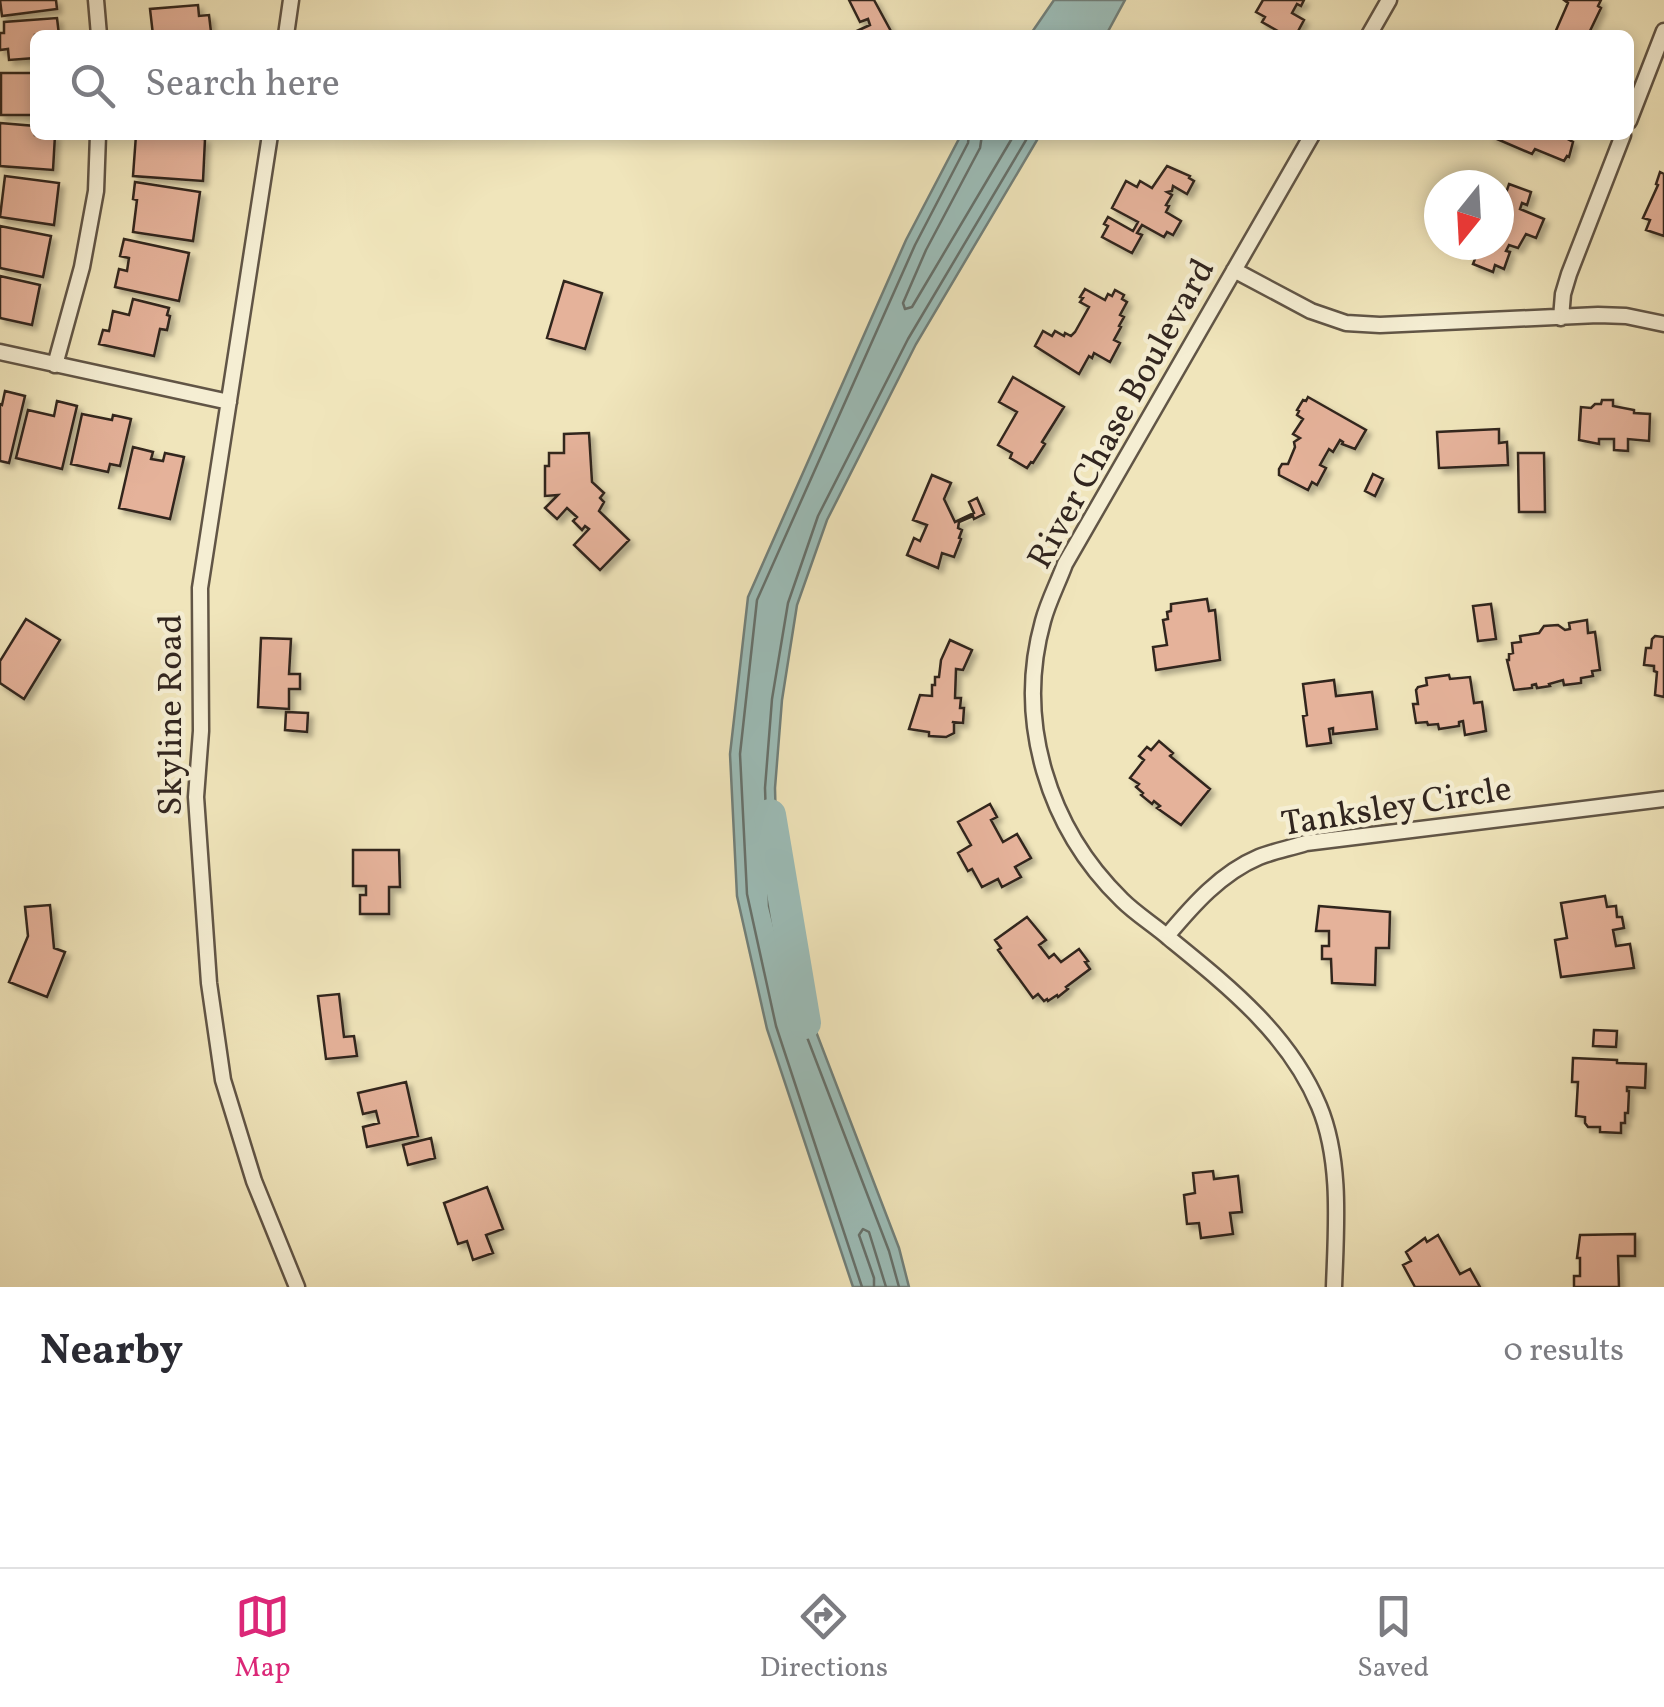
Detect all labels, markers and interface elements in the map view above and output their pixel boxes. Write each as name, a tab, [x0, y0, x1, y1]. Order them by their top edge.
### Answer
search box	[30, 30, 1634, 140]
icon: search	[65, 58, 120, 113]
text: Search here	[145, 59, 340, 112]
north arrow	[1424, 170, 1514, 260]
street label: River Chase Boulevard	[1017, 251, 1228, 578]
street label: Skyline Road	[148, 614, 196, 816]
street label: Tanksley Circle	[1278, 766, 1515, 850]
text: Nearby	[40, 1323, 183, 1382]
text: 0 results	[1504, 1330, 1624, 1374]
tab: Map	[235, 1589, 291, 1688]
tab: Directions	[760, 1589, 888, 1688]
tab: Saved	[1357, 1589, 1429, 1688]

